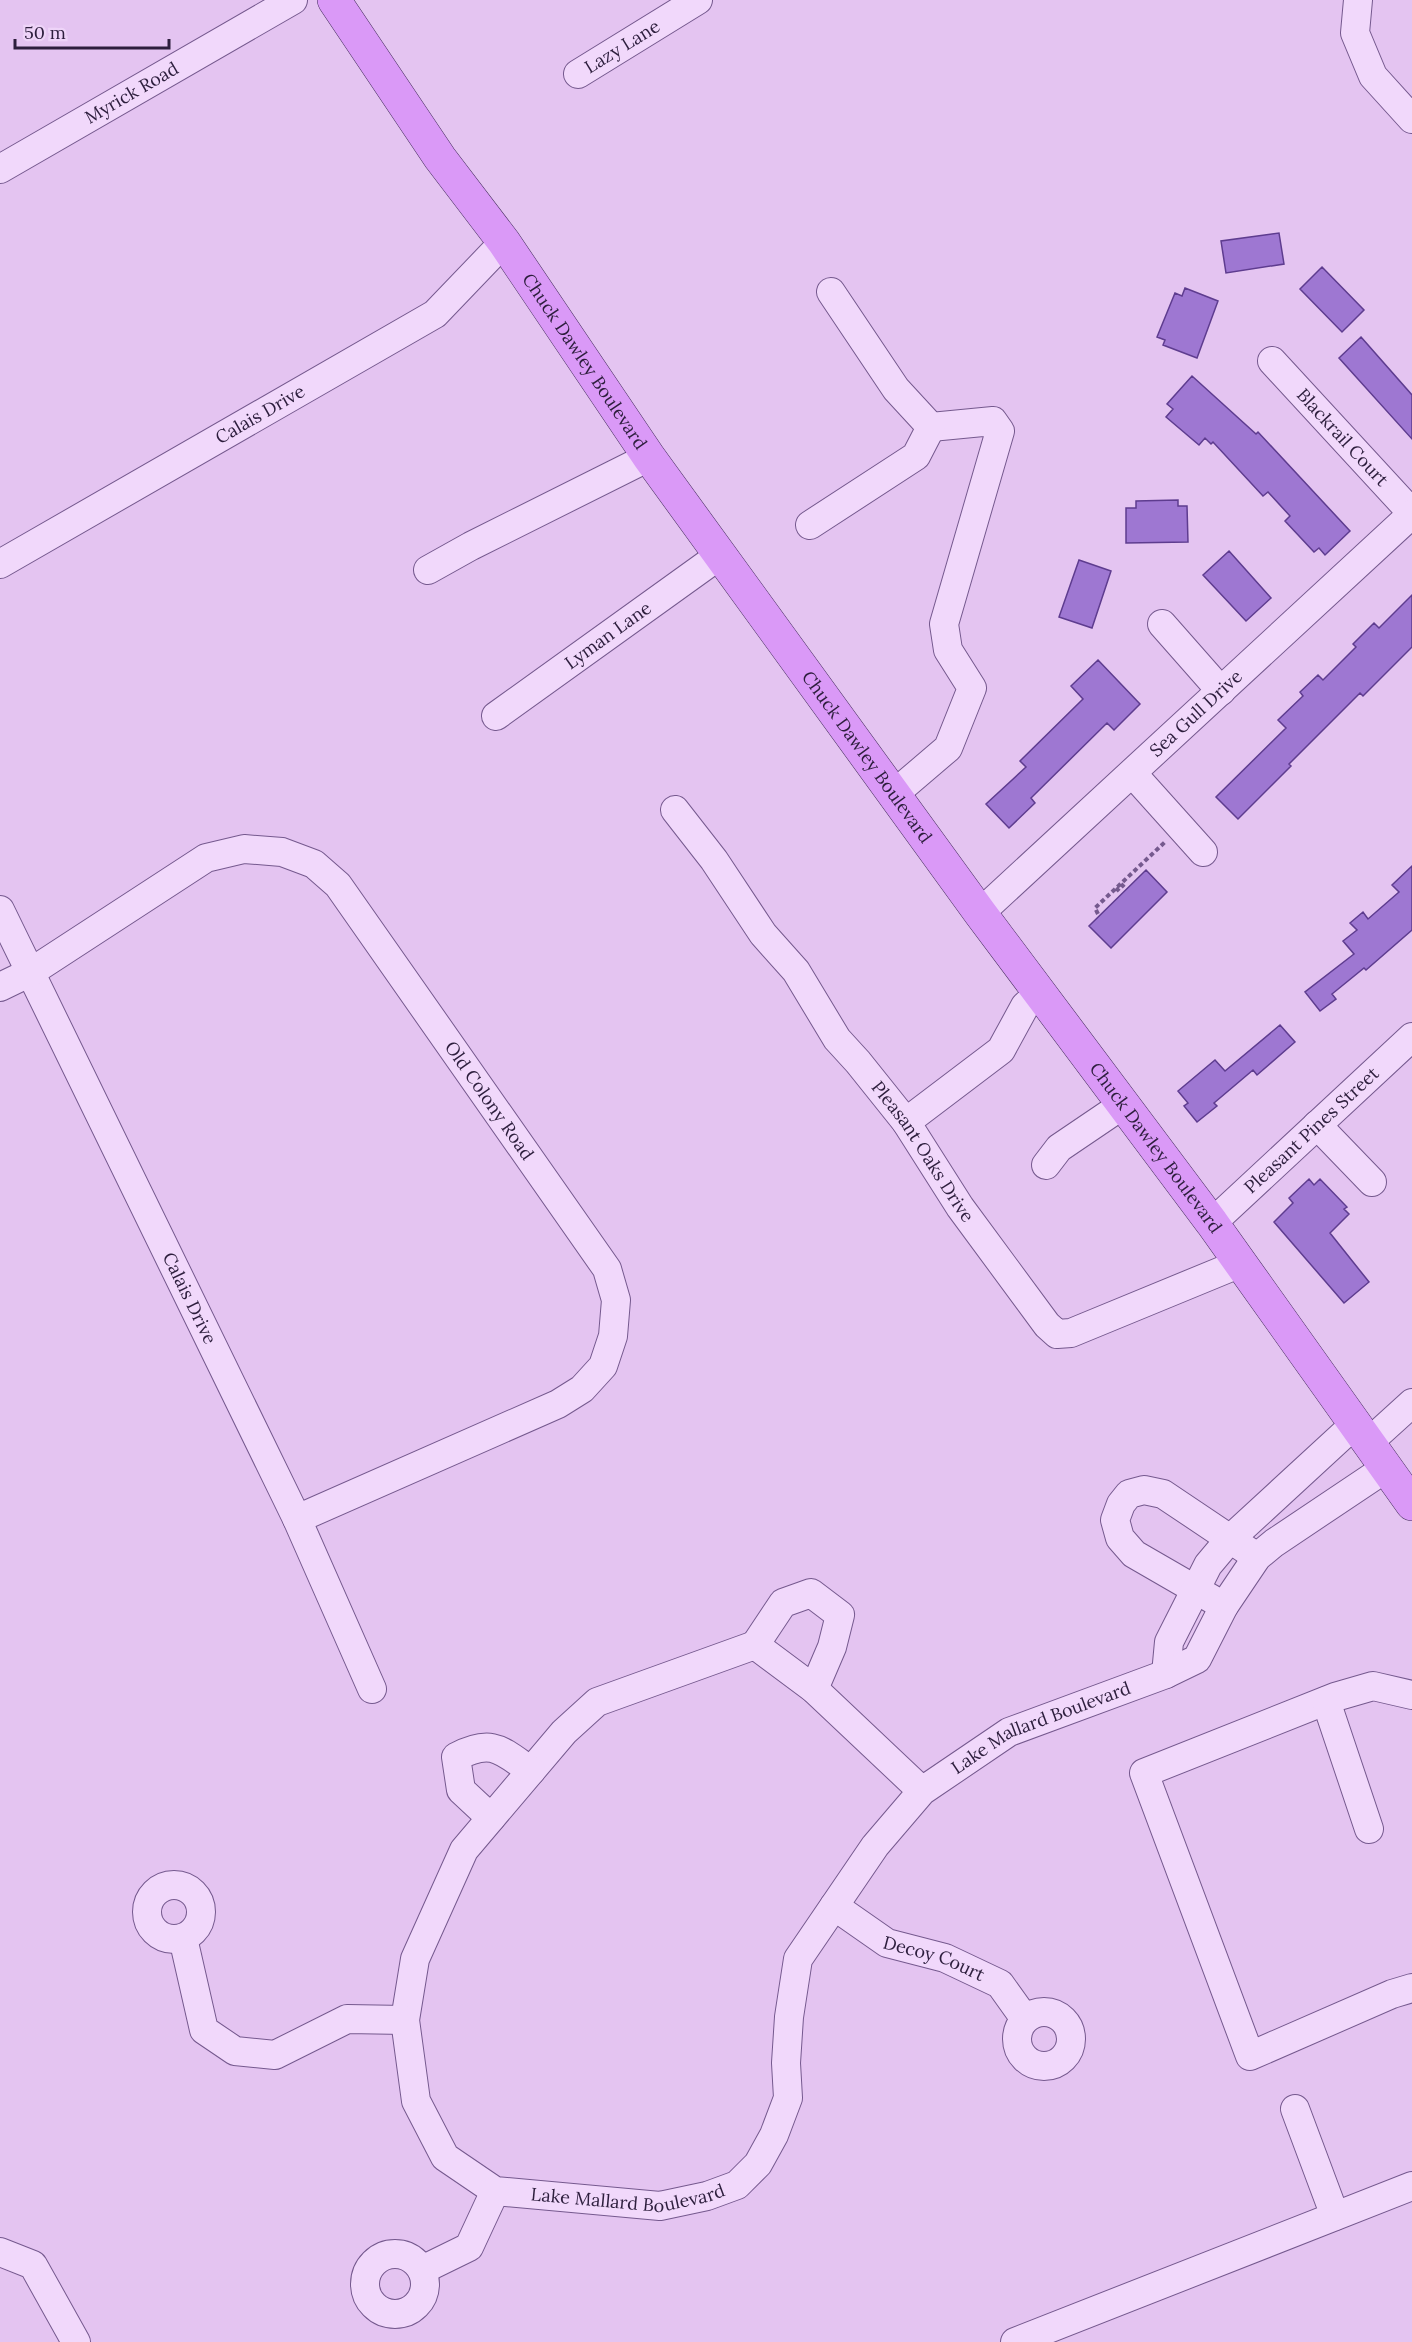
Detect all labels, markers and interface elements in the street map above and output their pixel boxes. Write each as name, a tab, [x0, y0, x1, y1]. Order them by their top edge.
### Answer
scale bar	[15, 12, 170, 50]
street label: Lazy Lane	[580, 14, 664, 78]
text: 50 m	[24, 21, 66, 44]
street label: Myrick Road	[80, 56, 183, 129]
street label: Chuck Dawley Boulevard	[517, 269, 653, 454]
street label: Calais Drive	[211, 379, 309, 449]
street label: Blackrail Court	[1292, 383, 1394, 491]
street label: Lyman Lane	[560, 596, 656, 674]
street label: Sea Gull Drive	[1144, 665, 1247, 762]
street label: Chuck Dawley Boulevard	[797, 666, 938, 848]
street label: Old Colony Road	[440, 1037, 539, 1165]
street label: Chuck Dawley Boulevard	[1085, 1058, 1228, 1238]
street label: Pleasant Pines Street	[1239, 1062, 1383, 1198]
street label: Pleasant Oaks Drive	[867, 1076, 979, 1227]
street label: Calais Drive	[158, 1248, 222, 1348]
street label: Lake Mallard Boulevard	[947, 1676, 1134, 1779]
street label: Decoy Court	[881, 1930, 989, 1986]
street label: Lake Mallard Boulevard	[530, 2178, 728, 2217]

